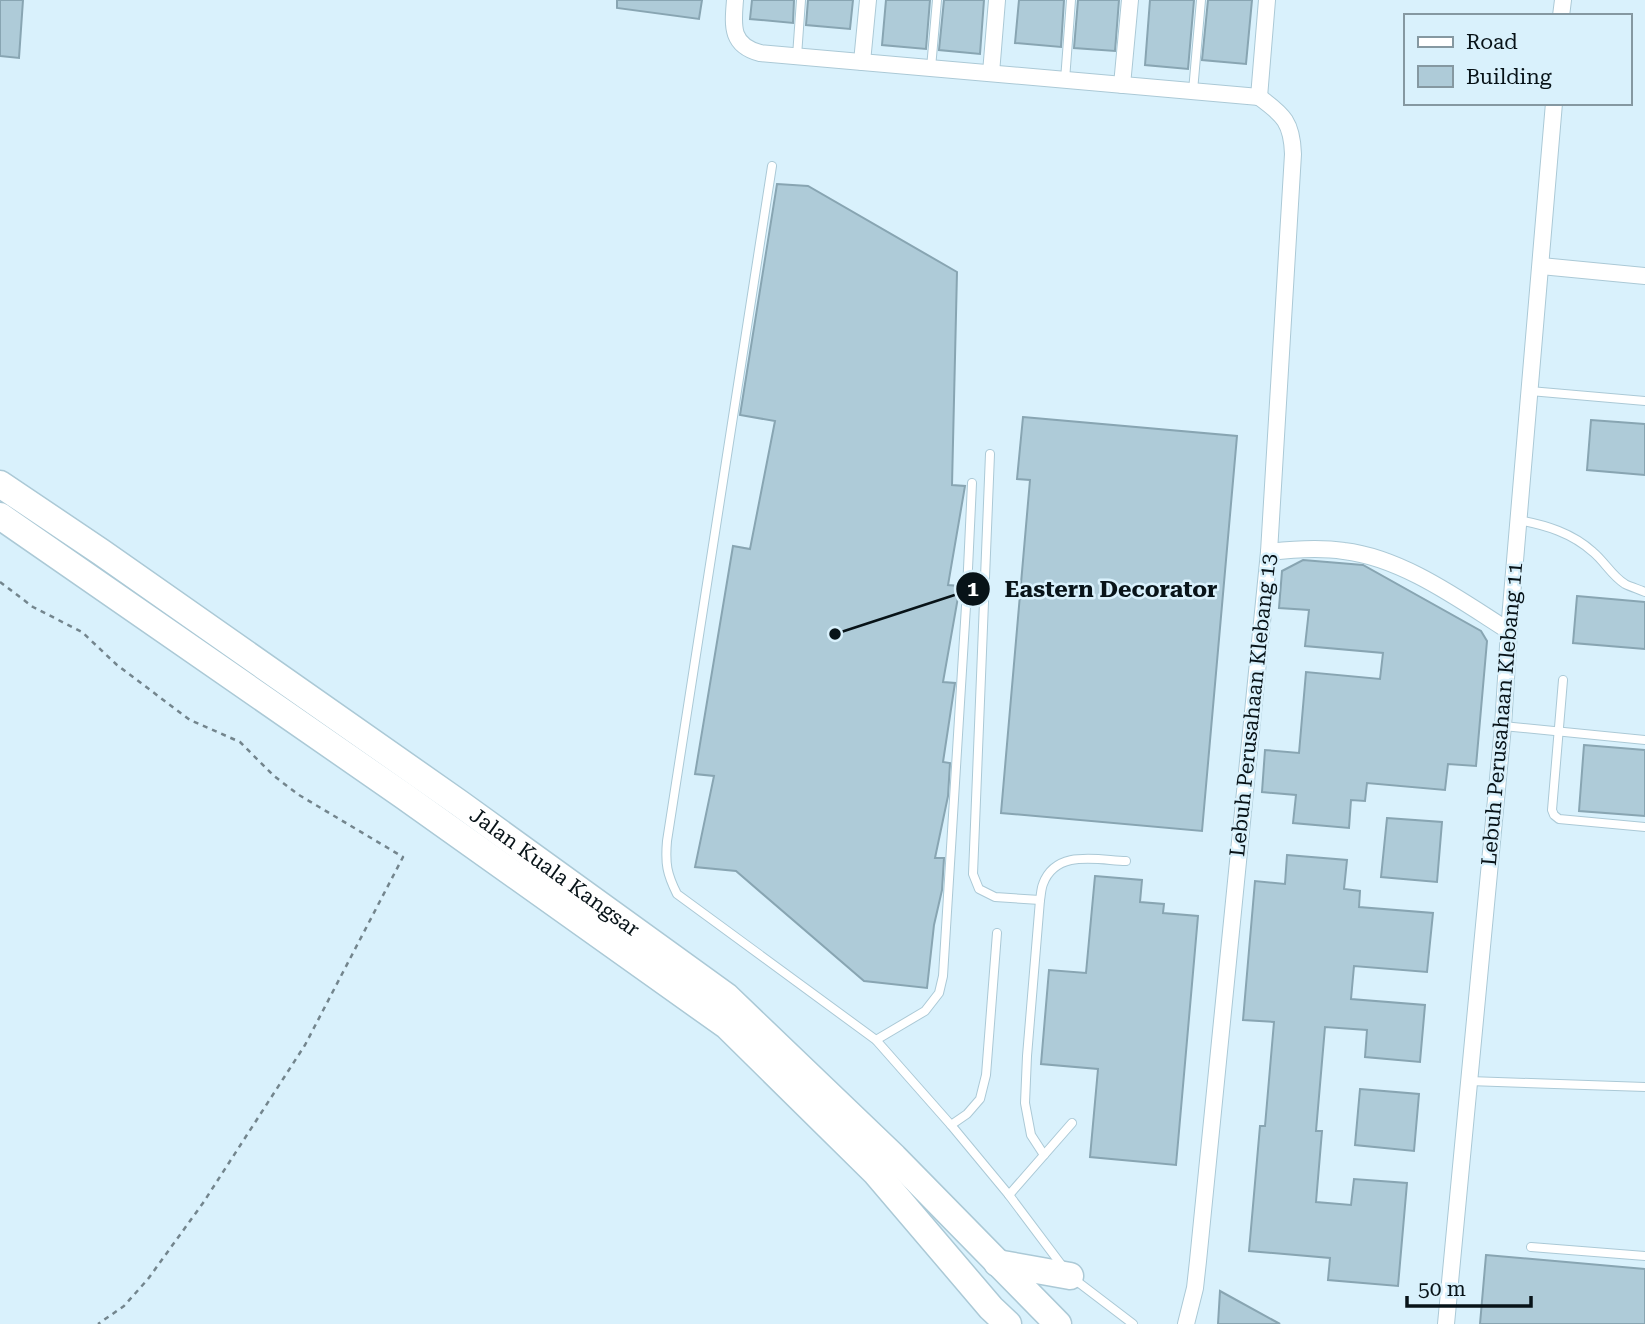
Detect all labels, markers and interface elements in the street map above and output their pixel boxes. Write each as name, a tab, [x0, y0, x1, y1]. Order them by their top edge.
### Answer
legend	[1404, 14, 1631, 105]
text: Road	[1466, 30, 1518, 54]
text: Building	[1466, 65, 1552, 89]
street label: Lebuh Perusahaan Klebang 13	[1225, 552, 1281, 858]
street label: Lebuh Perusahaan Klebang 11	[1477, 561, 1527, 867]
callout: Eastern Decorator	[956, 567, 1232, 611]
text: Eastern Decorator	[1004, 576, 1218, 603]
text: 1	[967, 577, 979, 601]
street label: Jalan Kuala Kangsar	[465, 803, 644, 942]
scale bar	[1407, 1264, 1531, 1308]
text: 50 m	[1418, 1277, 1466, 1301]

